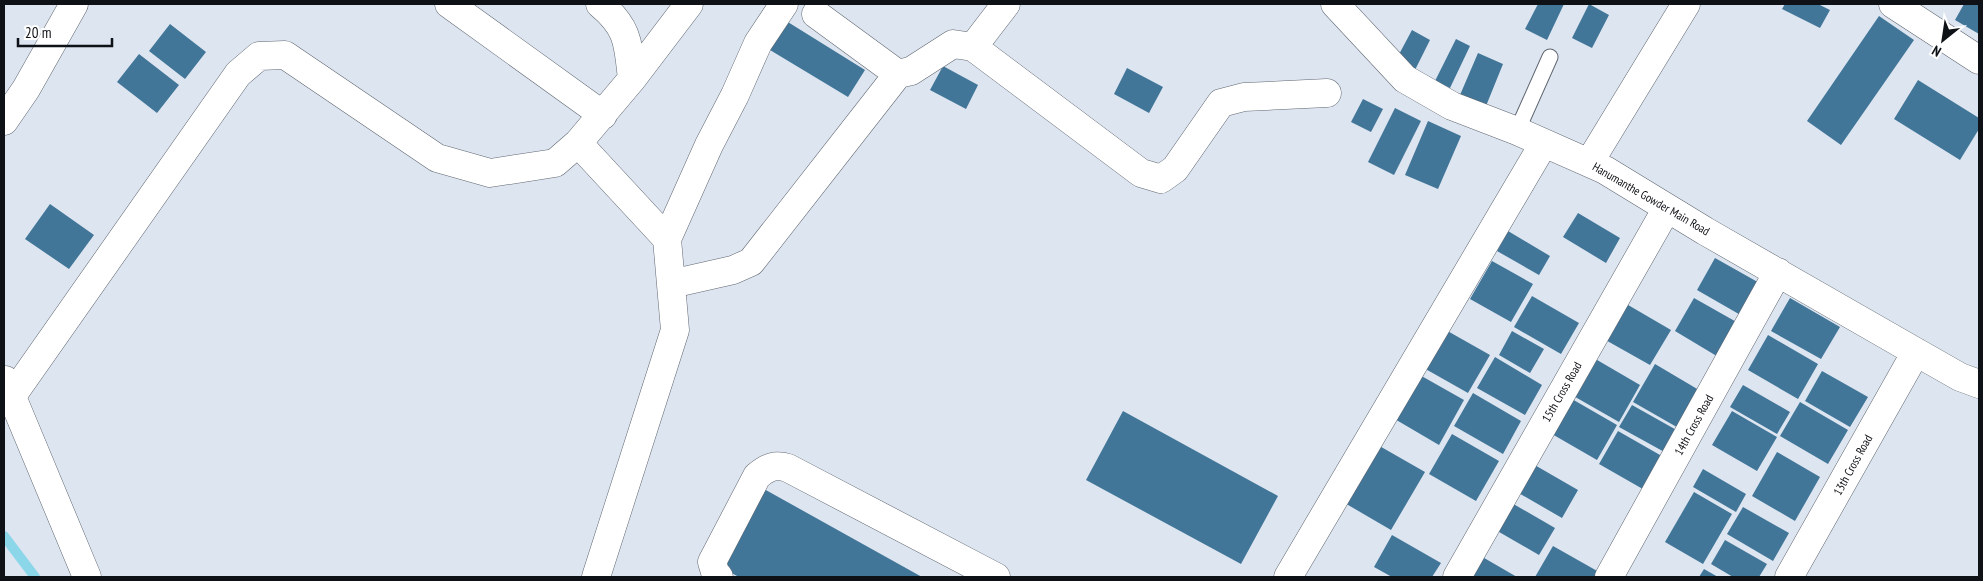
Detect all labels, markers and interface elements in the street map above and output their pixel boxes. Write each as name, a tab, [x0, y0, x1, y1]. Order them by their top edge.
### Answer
scale bar	[18, 15, 111, 47]
north arrow	[1918, 15, 1968, 65]
text: 20 m	[25, 23, 51, 42]
text: N	[1929, 42, 1944, 61]
street label: Hanumanthe Gowder Main Road	[1590, 159, 1713, 238]
street label: 15th Cross Road	[1538, 359, 1585, 424]
street label: 14th Cross Road	[1671, 392, 1716, 458]
street label: 13th Cross Road	[1830, 432, 1875, 498]

